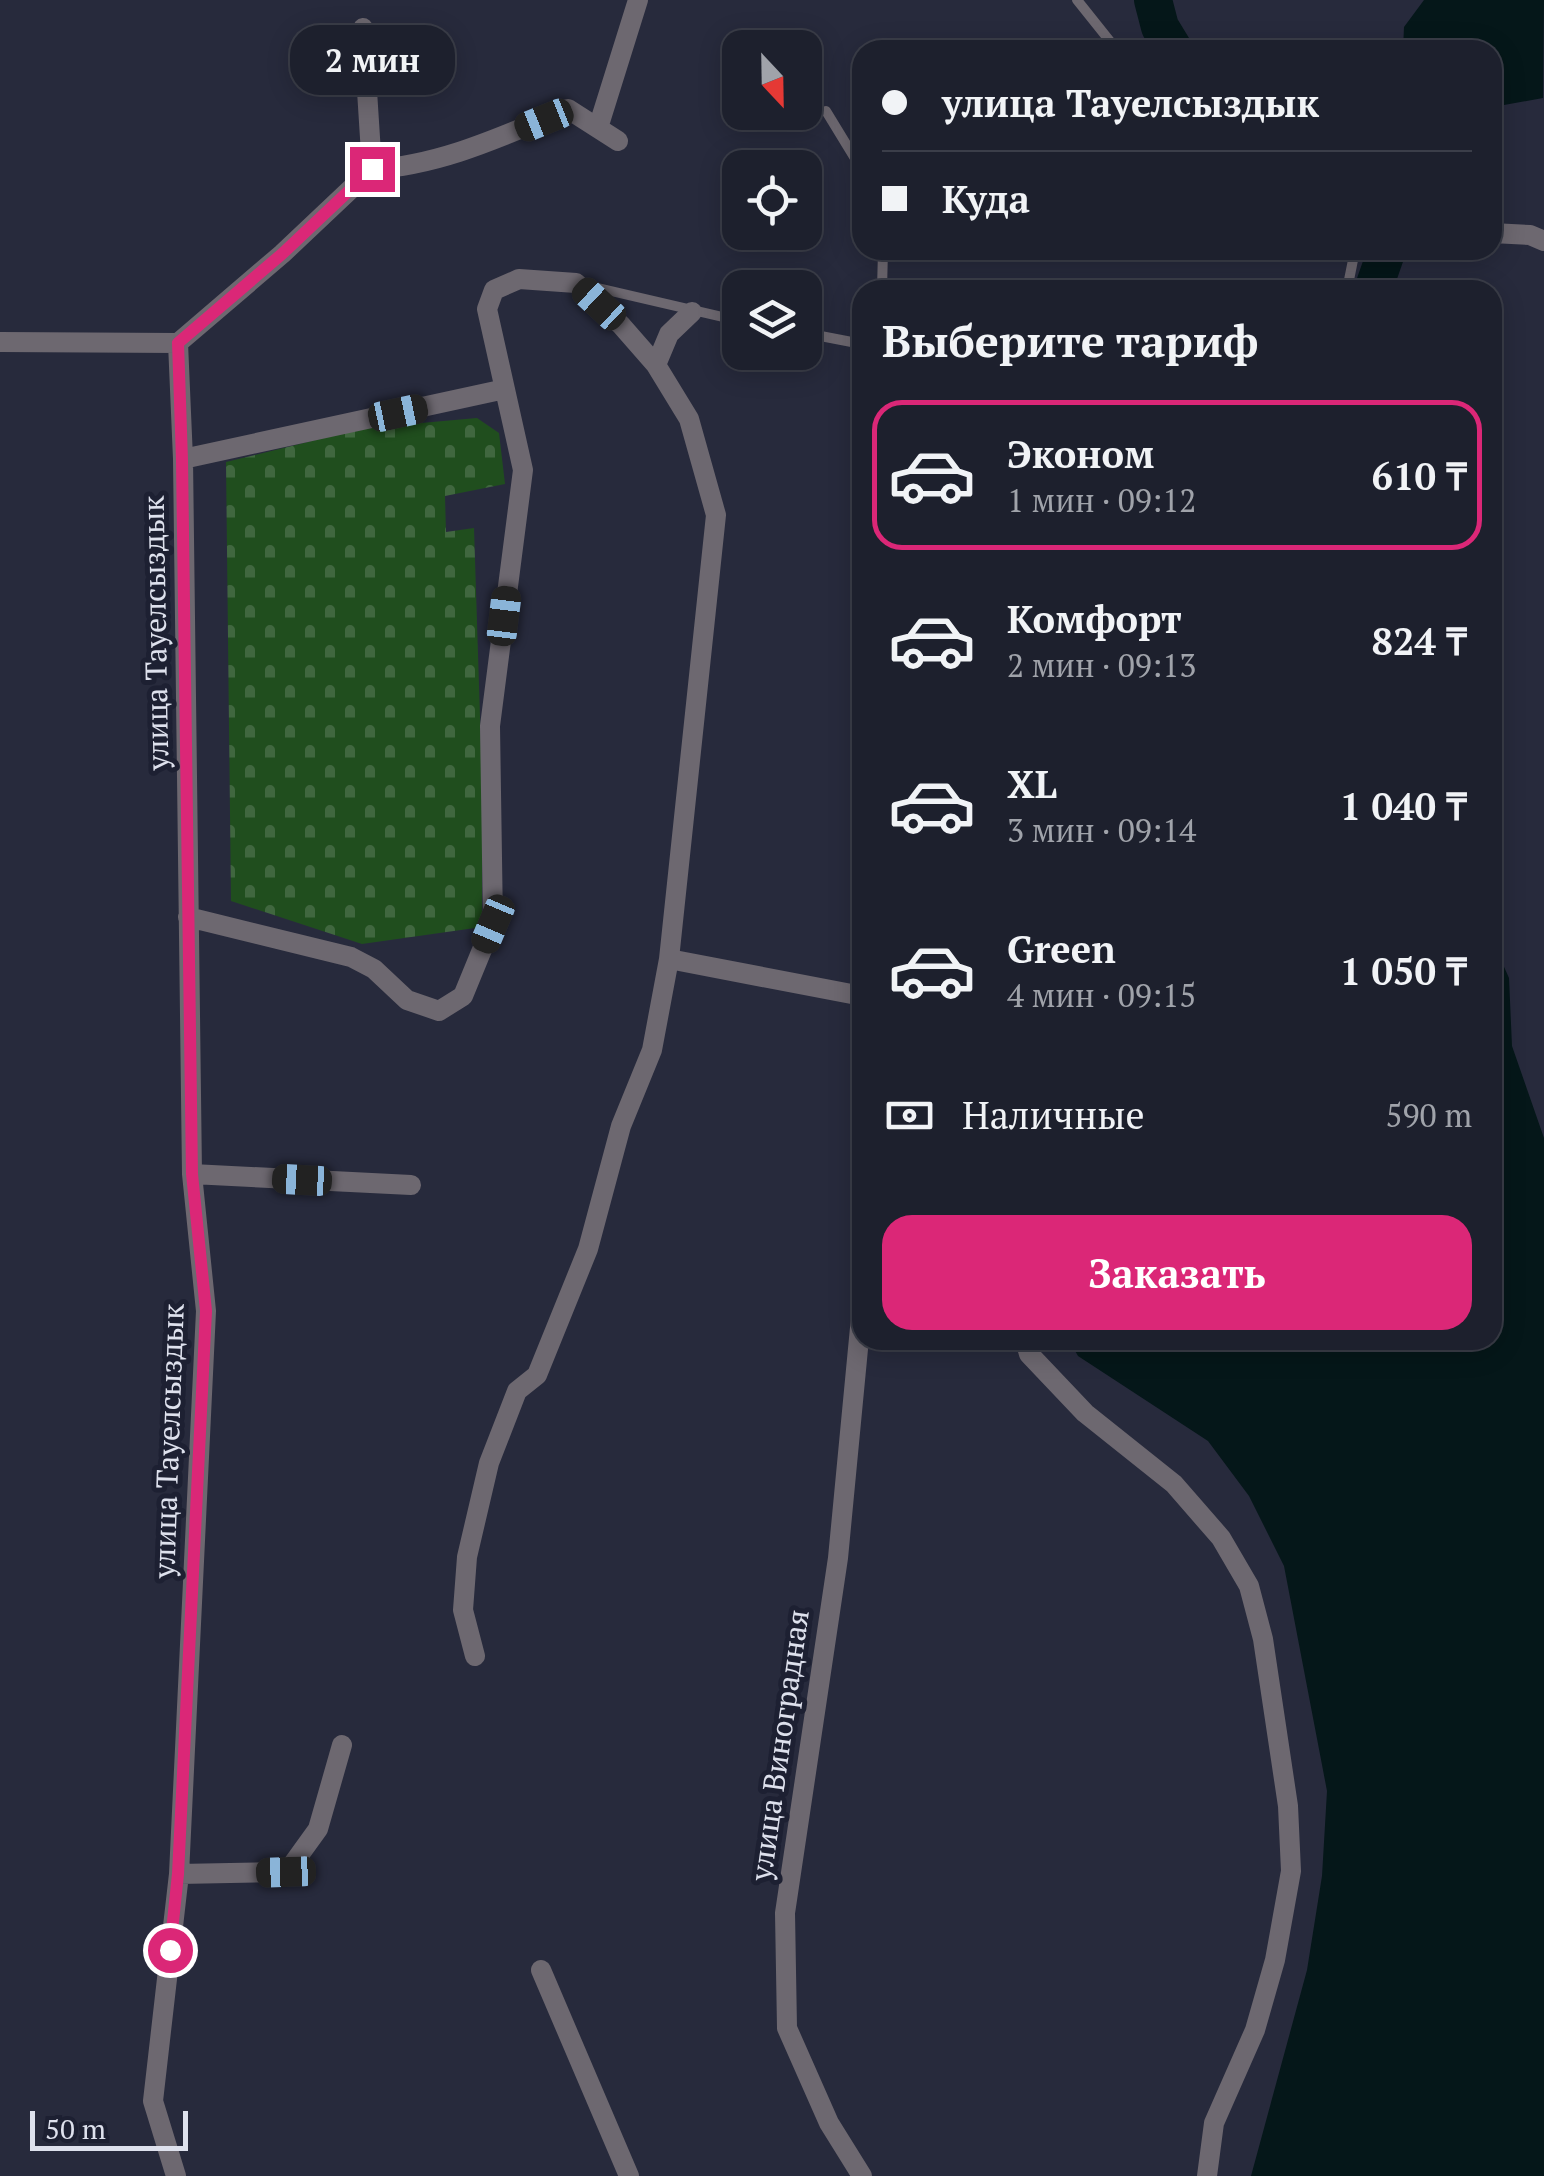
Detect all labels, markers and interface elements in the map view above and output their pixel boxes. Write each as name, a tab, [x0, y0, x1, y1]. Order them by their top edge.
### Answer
callout: 2 мин	[290, 24, 454, 94]
north arrow	[722, 30, 822, 130]
map controls	[722, 30, 822, 370]
text: 2 мин	[325, 39, 420, 81]
text: улица Тауелсыздык	[942, 78, 1319, 128]
car	[511, 95, 577, 145]
route end	[350, 147, 395, 192]
button: locate	[722, 150, 822, 250]
text: Куда	[942, 174, 1030, 224]
button: layers	[722, 270, 822, 370]
car	[567, 273, 631, 335]
text: Выберите тариф	[882, 310, 1258, 370]
car	[366, 392, 430, 434]
text: Эконом	[1007, 429, 1154, 479]
icon: car	[887, 430, 977, 520]
text: 610 ₸	[1372, 451, 1467, 501]
text: 1 мин · 09:12	[1007, 479, 1196, 521]
street label: улица Тауелсыздык	[133, 495, 177, 772]
car	[485, 584, 523, 648]
text: Комфорт	[1007, 594, 1182, 644]
icon: car	[887, 595, 977, 685]
text: 824 ₸	[1372, 616, 1467, 666]
text: 2 мин · 09:13	[1007, 644, 1196, 686]
text: XL	[1007, 759, 1057, 809]
icon: car	[887, 760, 977, 850]
text: 1 040 ₸	[1340, 781, 1467, 831]
text: 3 мин · 09:14	[1007, 809, 1196, 851]
car	[467, 891, 519, 957]
text: Green	[1007, 924, 1116, 974]
icon: car	[887, 925, 977, 1015]
text: 1 050 ₸	[1340, 946, 1467, 996]
text: 4 мин · 09:15	[1007, 974, 1196, 1016]
icon: cash	[882, 1088, 937, 1143]
text: Наличные	[962, 1090, 1145, 1140]
text: 590 m	[1385, 1094, 1472, 1136]
car	[271, 1163, 333, 1197]
button: Заказать	[882, 1215, 1472, 1330]
street label: улица Тауелсыздык	[143, 1302, 193, 1580]
street label: улица Виноградная	[740, 1607, 818, 1884]
car	[255, 1856, 317, 1888]
route start	[148, 1928, 193, 1973]
scale bar	[30, 2106, 188, 2150]
text: 50 m	[45, 2110, 106, 2147]

